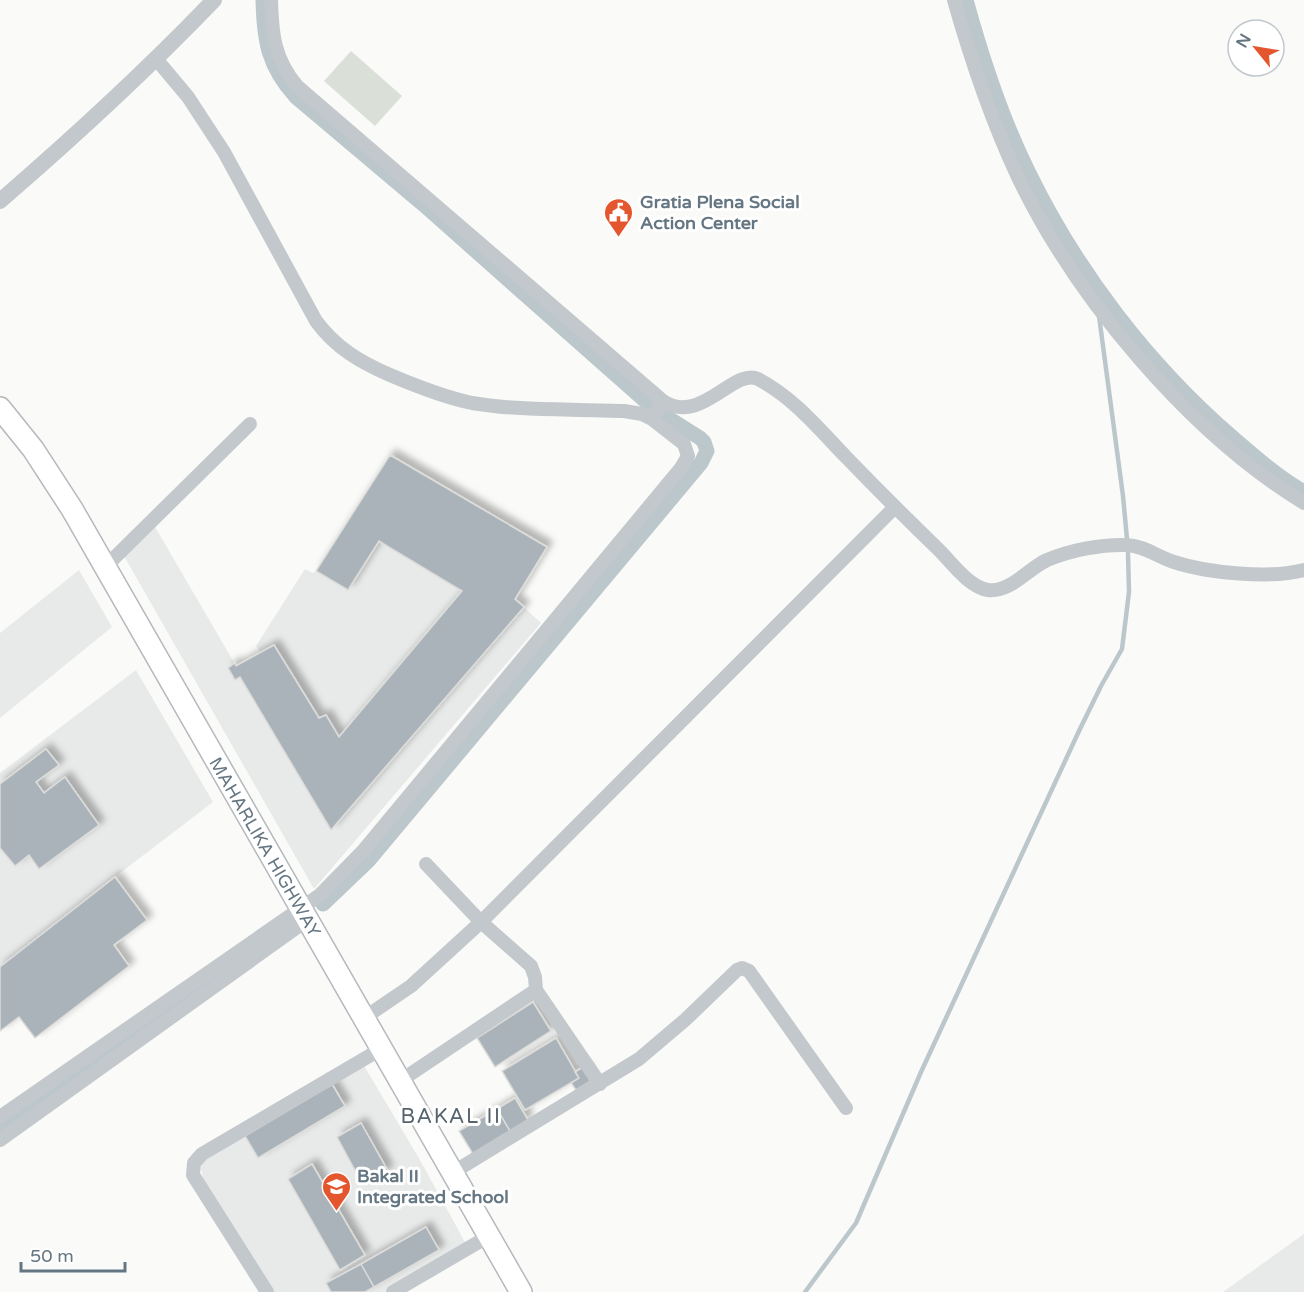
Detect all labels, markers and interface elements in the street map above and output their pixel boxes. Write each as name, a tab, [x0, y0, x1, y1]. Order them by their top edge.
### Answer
north arrow	[1226, 18, 1286, 78]
text: N	[1232, 30, 1256, 52]
place label: Gratia Plena Social Action Center	[640, 191, 800, 234]
public building icon: Gratia Plena Social Action Center	[603, 196, 635, 238]
street label: MAHARLIKA HIGHWAY	[204, 753, 326, 941]
district label: BAKAL II	[400, 1104, 502, 1129]
place label: Bakal II Integrated School	[357, 1165, 509, 1208]
school or university icon: Bakal II Integrated School	[320, 1170, 352, 1212]
scale bar	[21, 1235, 124, 1273]
text: 50 m	[30, 1245, 74, 1267]

